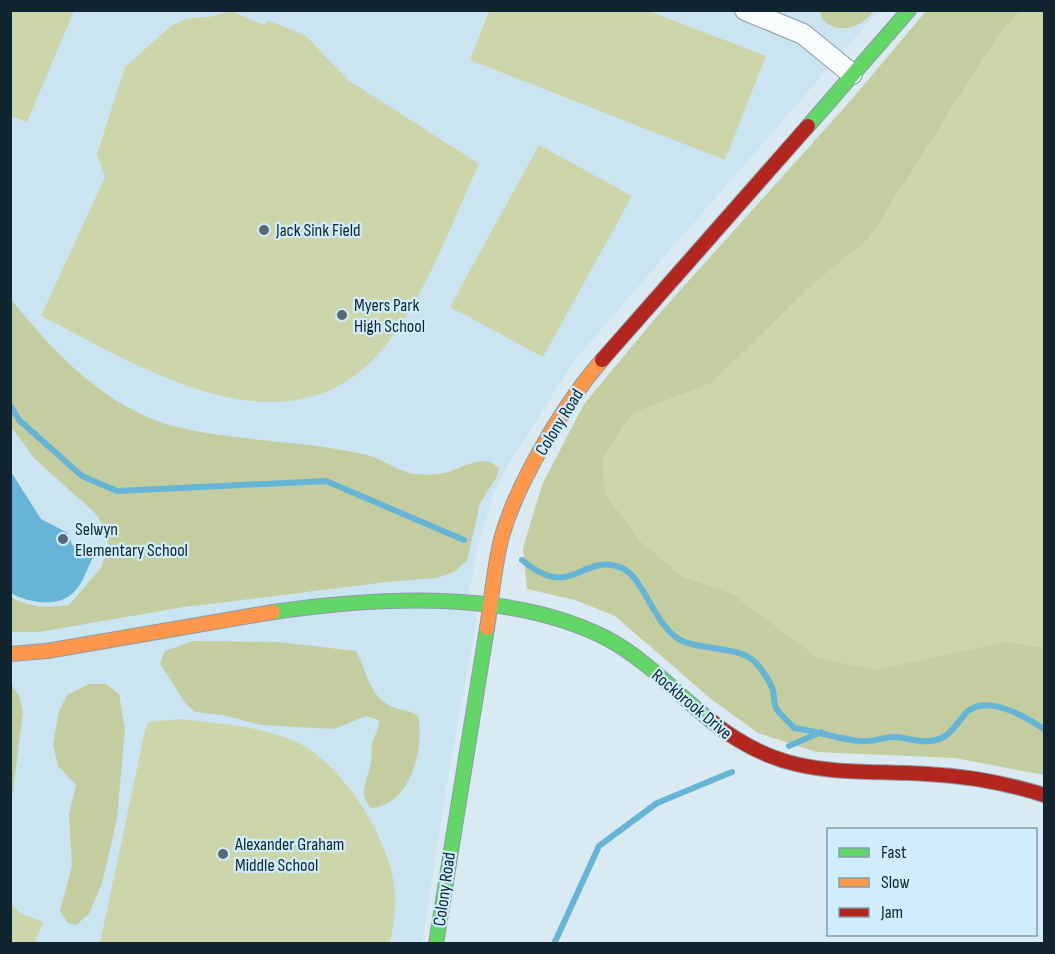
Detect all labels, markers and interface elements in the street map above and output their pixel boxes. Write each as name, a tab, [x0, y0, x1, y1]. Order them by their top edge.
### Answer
place label: Jack Sink Field	[275, 220, 361, 241]
marker: Jack Sink Field	[257, 223, 271, 237]
place label: Myers Park High School	[354, 295, 425, 337]
marker: Myers Park High School	[335, 308, 349, 322]
street label: Colony Road	[531, 385, 588, 459]
place label: Selwyn Elementary School	[75, 519, 188, 561]
marker: Selwyn Elementary School	[56, 532, 70, 546]
street label: Rockbrook Drive	[647, 665, 736, 744]
legend	[827, 828, 1037, 936]
place label: Alexander Graham Middle School	[234, 834, 344, 876]
text: Fast	[881, 842, 907, 863]
marker: Alexander Graham Middle School	[216, 847, 230, 861]
street label: Colony Road	[429, 851, 460, 927]
text: Slow	[881, 872, 910, 893]
text: Jam	[880, 902, 903, 923]

